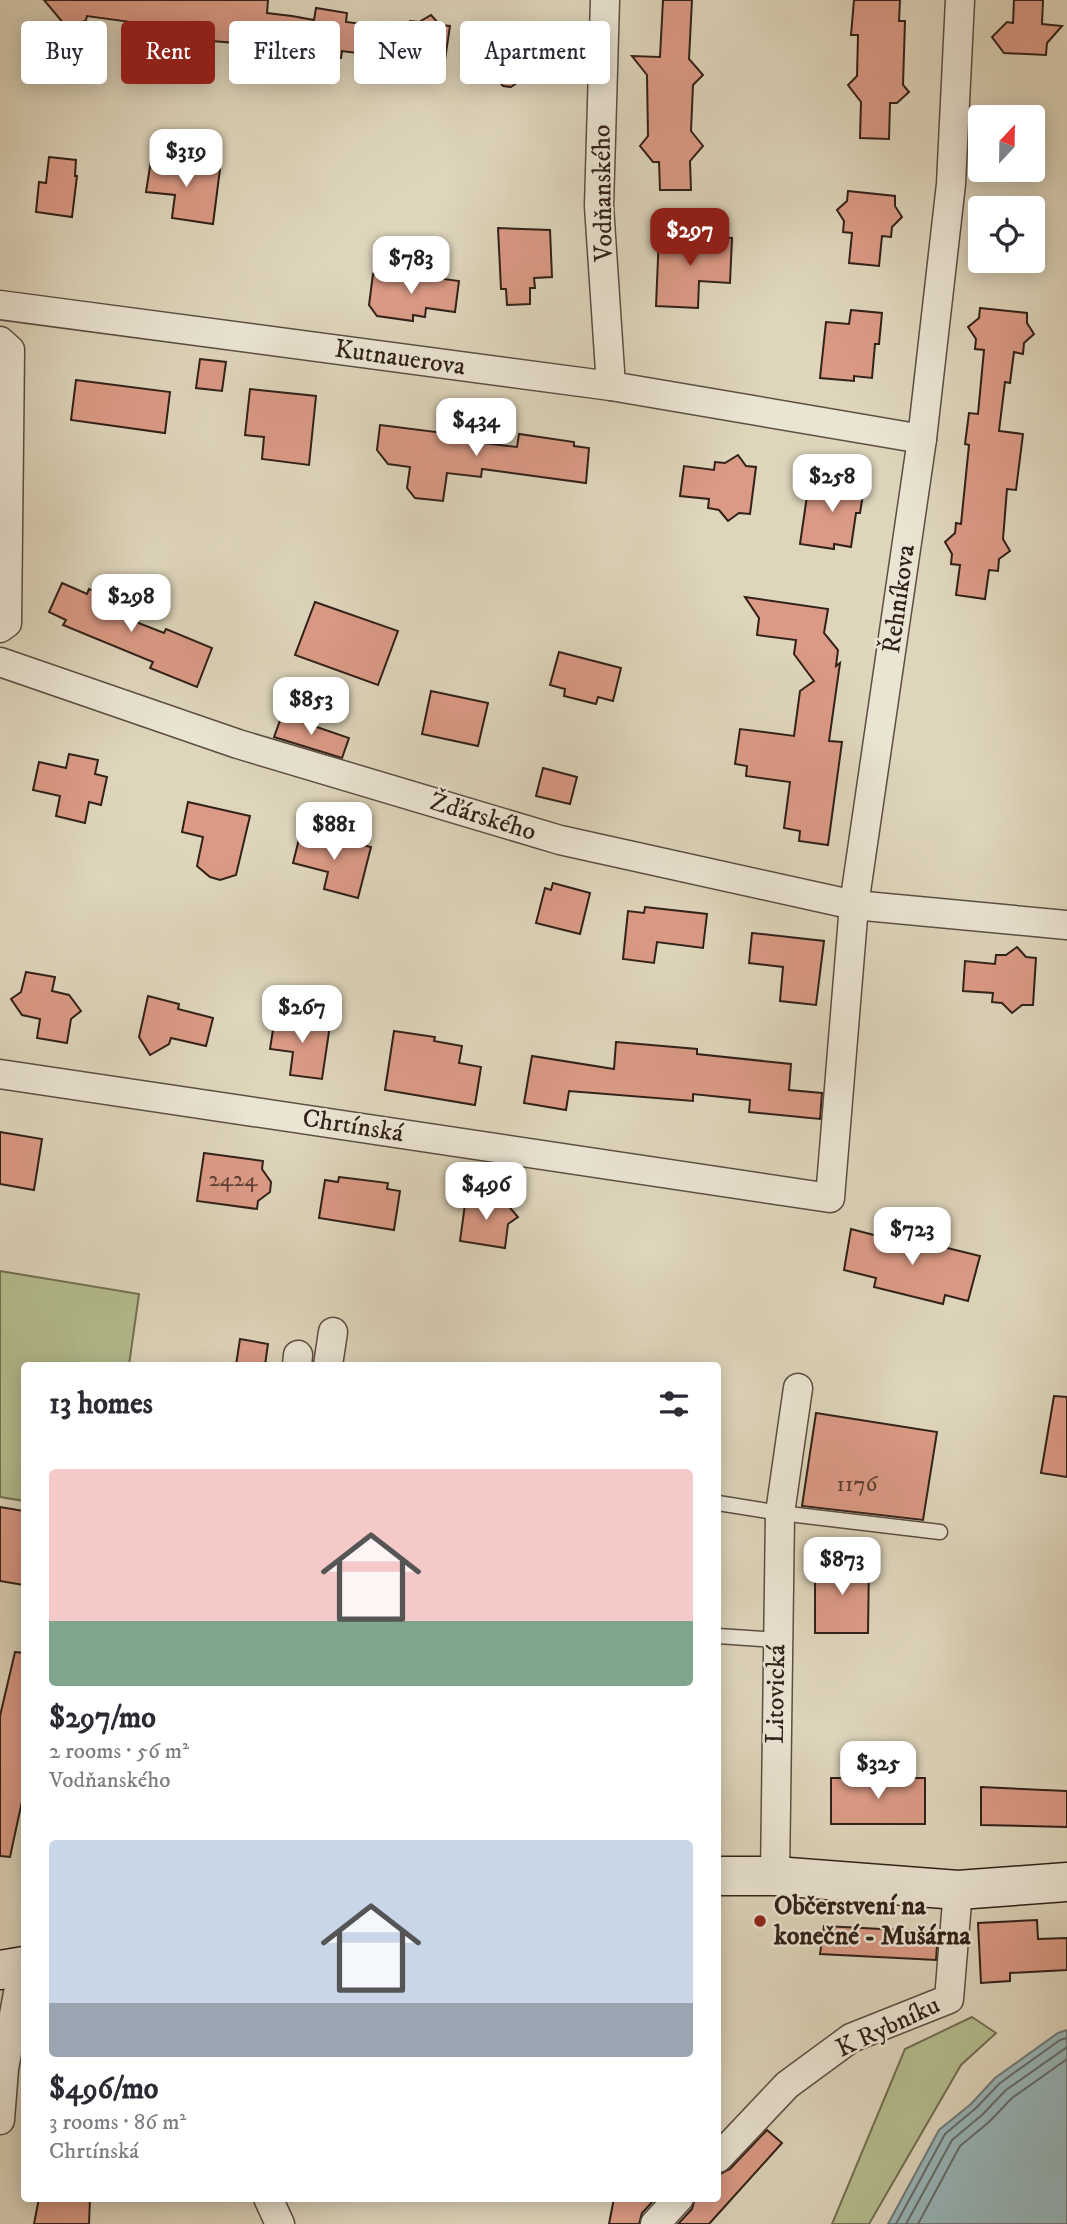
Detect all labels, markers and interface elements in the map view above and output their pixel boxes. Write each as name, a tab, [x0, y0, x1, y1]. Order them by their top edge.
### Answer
chip: Buy	[21, 21, 107, 84]
chip: Rent	[121, 21, 215, 84]
chip: Filters	[229, 21, 340, 84]
chip: New	[354, 21, 446, 84]
chip: Apartment	[460, 21, 610, 84]
north arrow	[968, 105, 1045, 182]
map controls	[968, 105, 1045, 273]
street label: Vodňanského	[585, 124, 621, 263]
pin: $319	[145, 130, 227, 189]
text: $319	[166, 137, 206, 166]
button: locate	[968, 196, 1045, 273]
pin: $297	[649, 208, 731, 268]
text: $297	[666, 216, 714, 245]
pin: $783	[370, 236, 452, 296]
text: $783	[389, 244, 433, 273]
street label: Kutnauerova	[333, 332, 467, 384]
pin: $434	[435, 398, 517, 458]
text: $434	[452, 406, 500, 435]
pin: $258	[791, 454, 873, 514]
text: $258	[809, 462, 855, 491]
street label: Řehníkova	[874, 542, 923, 656]
pin: $298	[90, 574, 172, 634]
text: $298	[108, 582, 154, 611]
pin: $853	[270, 678, 352, 737]
text: $853	[289, 685, 333, 714]
street label: Žďárského	[426, 784, 540, 849]
pin: $881	[293, 802, 375, 862]
text: $881	[312, 810, 356, 839]
pin: $267	[261, 986, 343, 1045]
text: $267	[278, 993, 326, 1022]
street label: Chrtínská	[300, 1102, 406, 1150]
pin: $496	[445, 1162, 527, 1222]
house number: 2424	[208, 1165, 258, 1194]
text: $496	[461, 1170, 511, 1199]
pin: $723	[871, 1208, 953, 1267]
text: $723	[890, 1215, 934, 1244]
icon: filters	[655, 1385, 693, 1423]
text: 13 homes	[49, 1386, 153, 1423]
house number: 1176	[837, 1470, 878, 1499]
icon: home	[308, 1514, 434, 1640]
pin: $873	[801, 1538, 883, 1597]
text: $873	[820, 1545, 864, 1574]
street label: Litovická	[759, 1644, 793, 1744]
text: $297/mo	[49, 1700, 156, 1737]
text: 2 rooms · 56 m²	[49, 1737, 189, 1766]
pin: $325	[837, 1742, 919, 1801]
text: $325	[856, 1749, 900, 1778]
text: Vodňanského	[49, 1766, 170, 1795]
icon: home	[308, 1885, 434, 2011]
place label: Občerstvení na konečné - Mušárna	[773, 1890, 972, 1953]
marker: Občerstvení na konečné - Mušárna	[752, 1913, 768, 1929]
street label: K Rybníku	[831, 1989, 945, 2065]
text: $496/mo	[49, 2071, 158, 2108]
text: 3 rooms · 86 m²	[49, 2108, 186, 2137]
text: Chrtínská	[49, 2137, 139, 2166]

